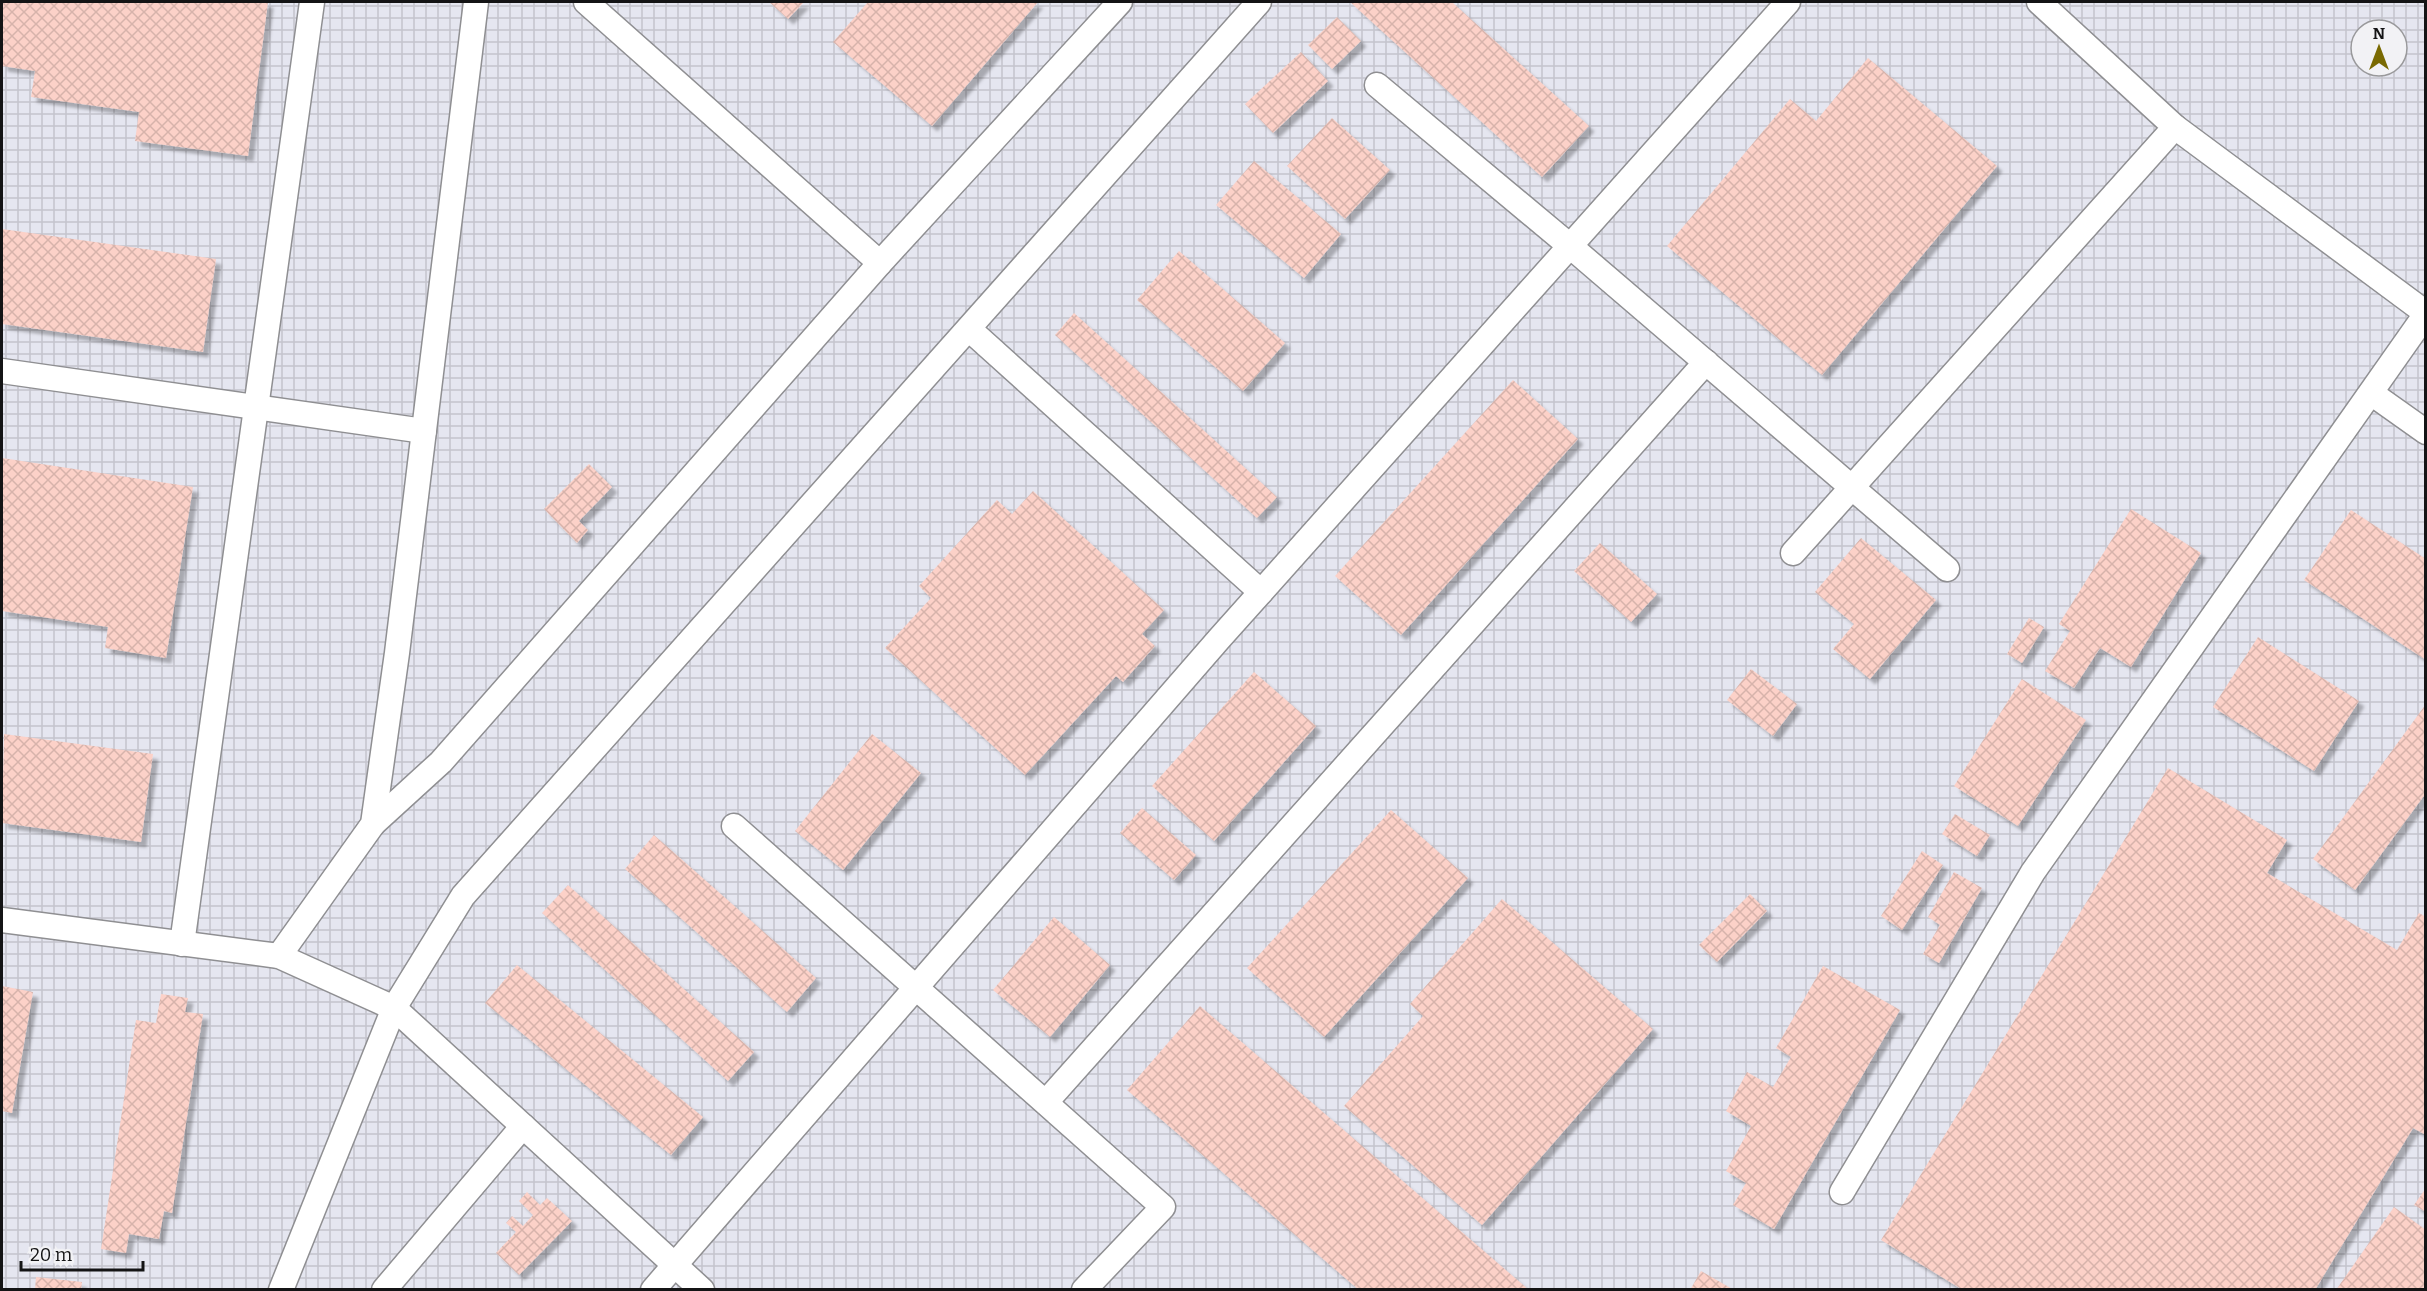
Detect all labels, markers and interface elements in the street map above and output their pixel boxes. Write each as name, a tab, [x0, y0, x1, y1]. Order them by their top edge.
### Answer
north arrow	[2349, 18, 2409, 78]
text: N	[2373, 24, 2385, 43]
scale bar	[21, 1234, 142, 1272]
text: 20 m	[30, 1244, 72, 1266]

